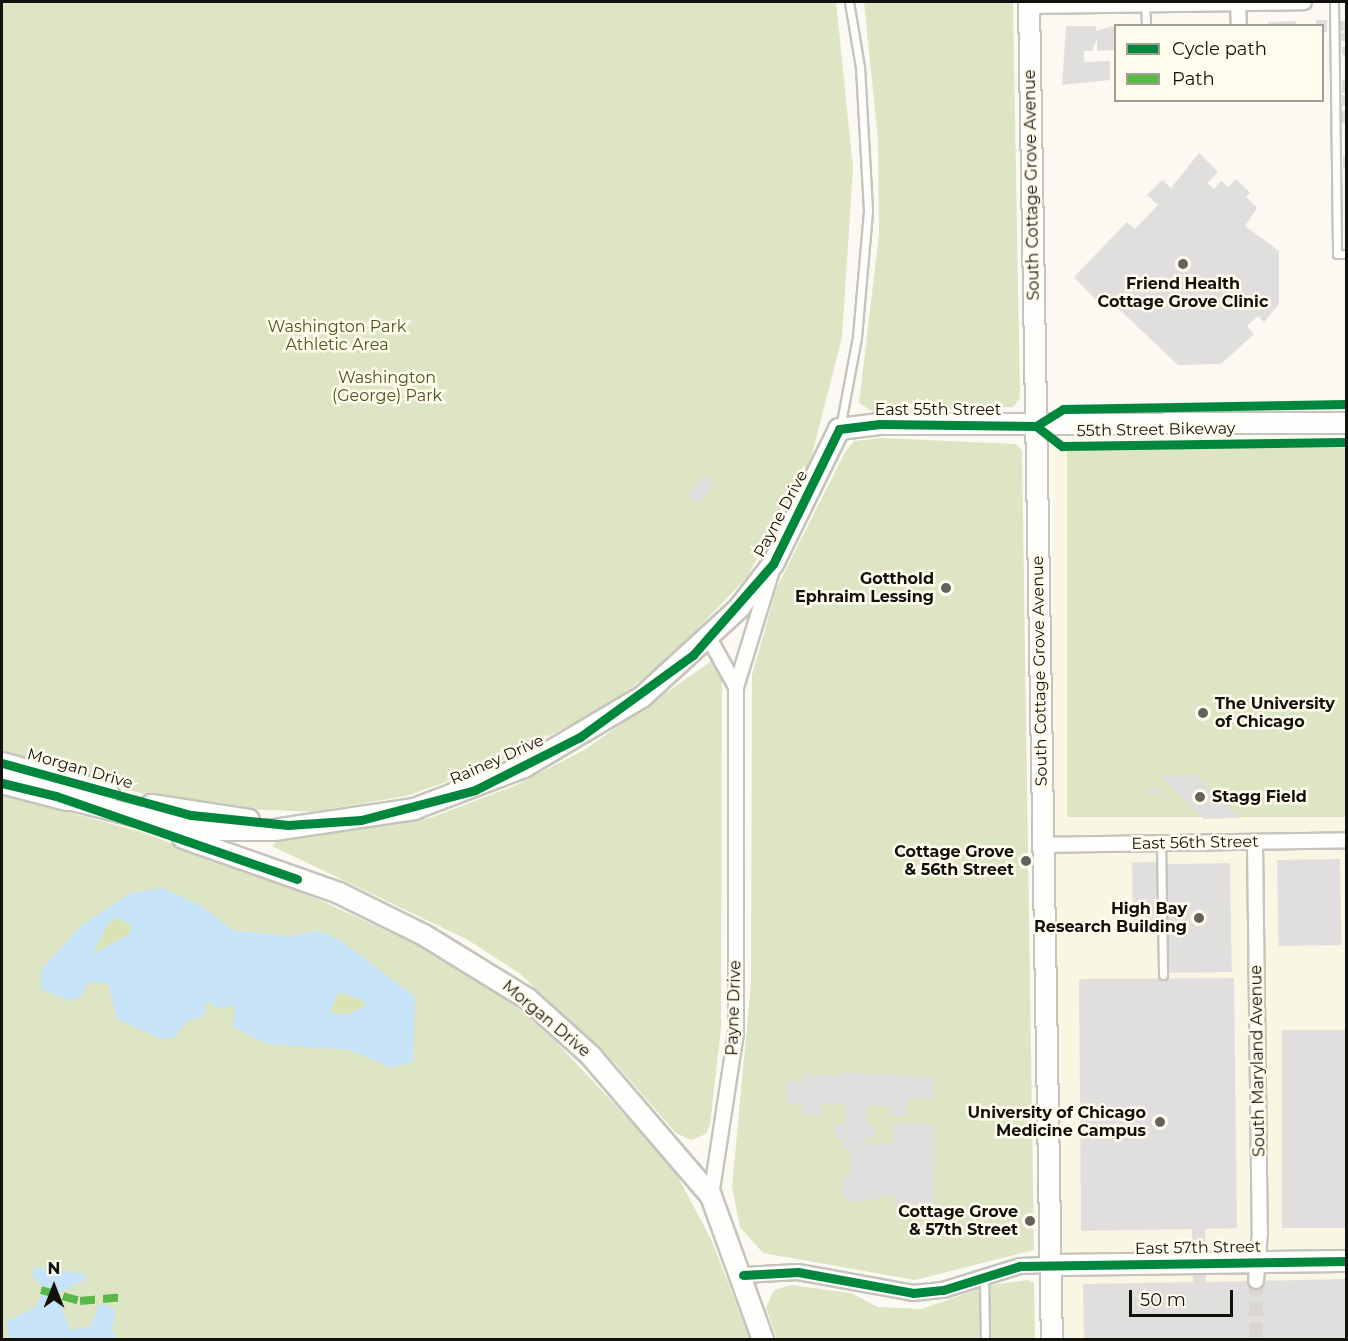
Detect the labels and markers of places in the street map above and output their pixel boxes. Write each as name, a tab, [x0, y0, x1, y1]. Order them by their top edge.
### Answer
marker: Friend Health Cottage Grove Clinic	[1174, 255, 1192, 273]
place label: Friend Health Cottage Grove Clinic	[1098, 274, 1268, 312]
place label: Gotthold Ephraim Lessing	[795, 569, 934, 607]
marker: Gotthold Ephraim Lessing	[939, 581, 953, 595]
place label: The University of Chicago	[1215, 694, 1335, 732]
marker: The University of Chicago	[1196, 706, 1210, 720]
place label: Stagg Field	[1212, 787, 1307, 807]
marker: Stagg Field	[1193, 790, 1207, 804]
place label: Cottage Grove & 56th Street	[894, 842, 1014, 880]
marker: Cottage Grove & 56th Street	[1019, 854, 1033, 868]
place label: High Bay Research Building	[1034, 899, 1187, 937]
marker: High Bay Research Building	[1192, 911, 1206, 925]
place label: University of Chicago Medicine Campus	[967, 1103, 1146, 1141]
marker: University of Chicago Medicine Campus	[1151, 1113, 1169, 1131]
place label: Cottage Grove & 57th Street	[898, 1202, 1018, 1240]
marker: Cottage Grove & 57th Street	[1023, 1214, 1037, 1228]

